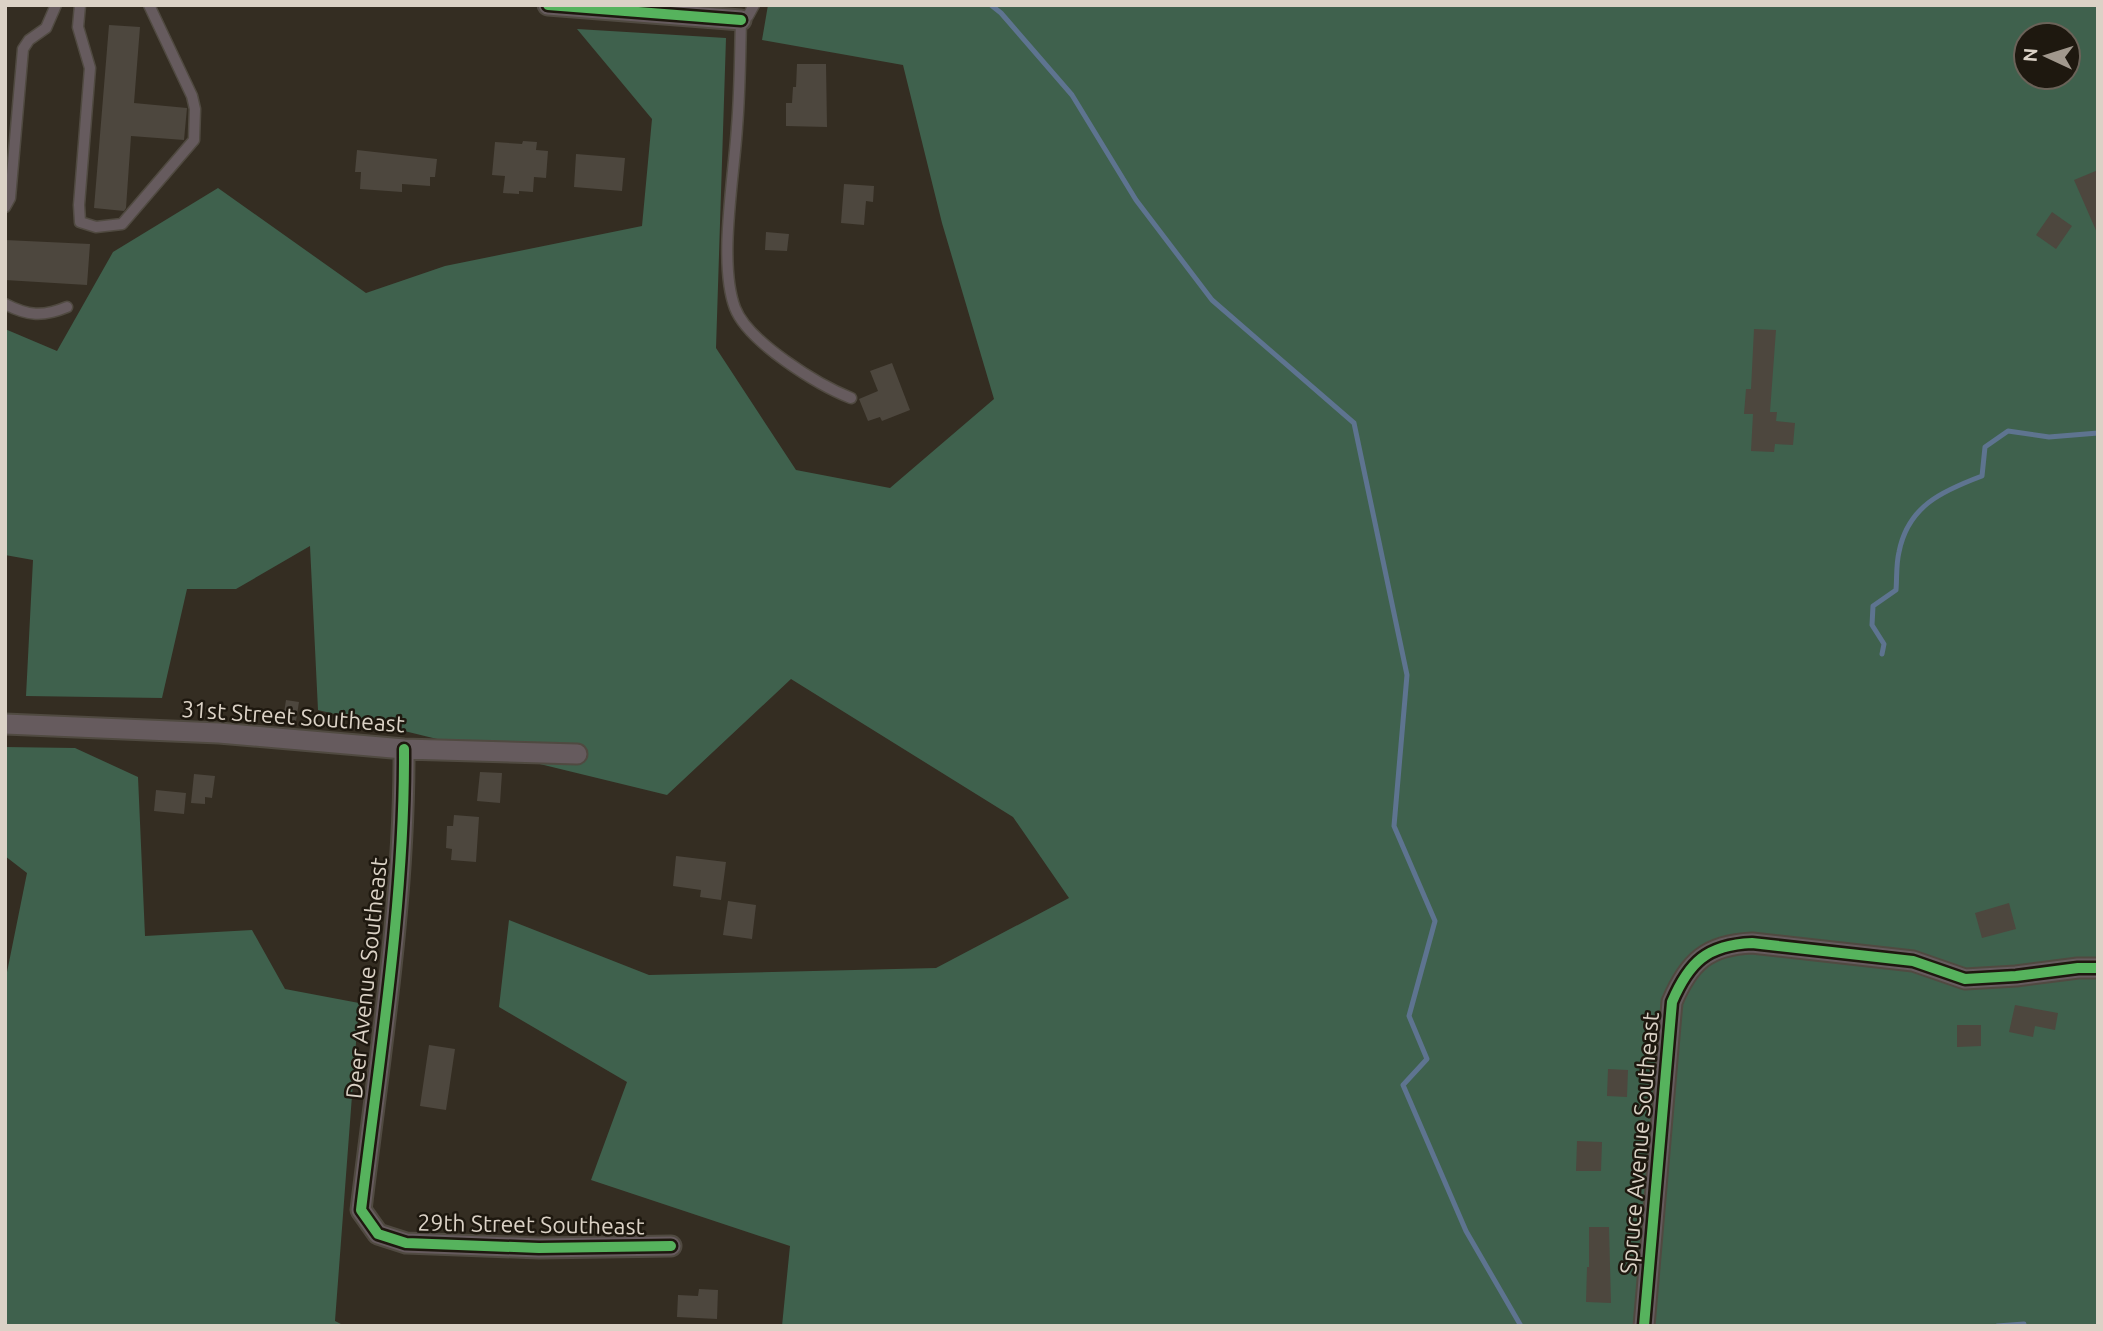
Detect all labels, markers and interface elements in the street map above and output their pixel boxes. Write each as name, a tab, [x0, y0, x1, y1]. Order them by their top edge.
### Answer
north arrow	[2012, 21, 2082, 91]
text: N	[2019, 47, 2042, 63]
street label: 31st Street Southeast	[180, 696, 406, 736]
street label: Deer Avenue Southeast	[341, 856, 391, 1100]
street label: Spruce Avenue Southeast	[1615, 1011, 1663, 1275]
street label: 29th Street Southeast	[417, 1210, 645, 1238]

